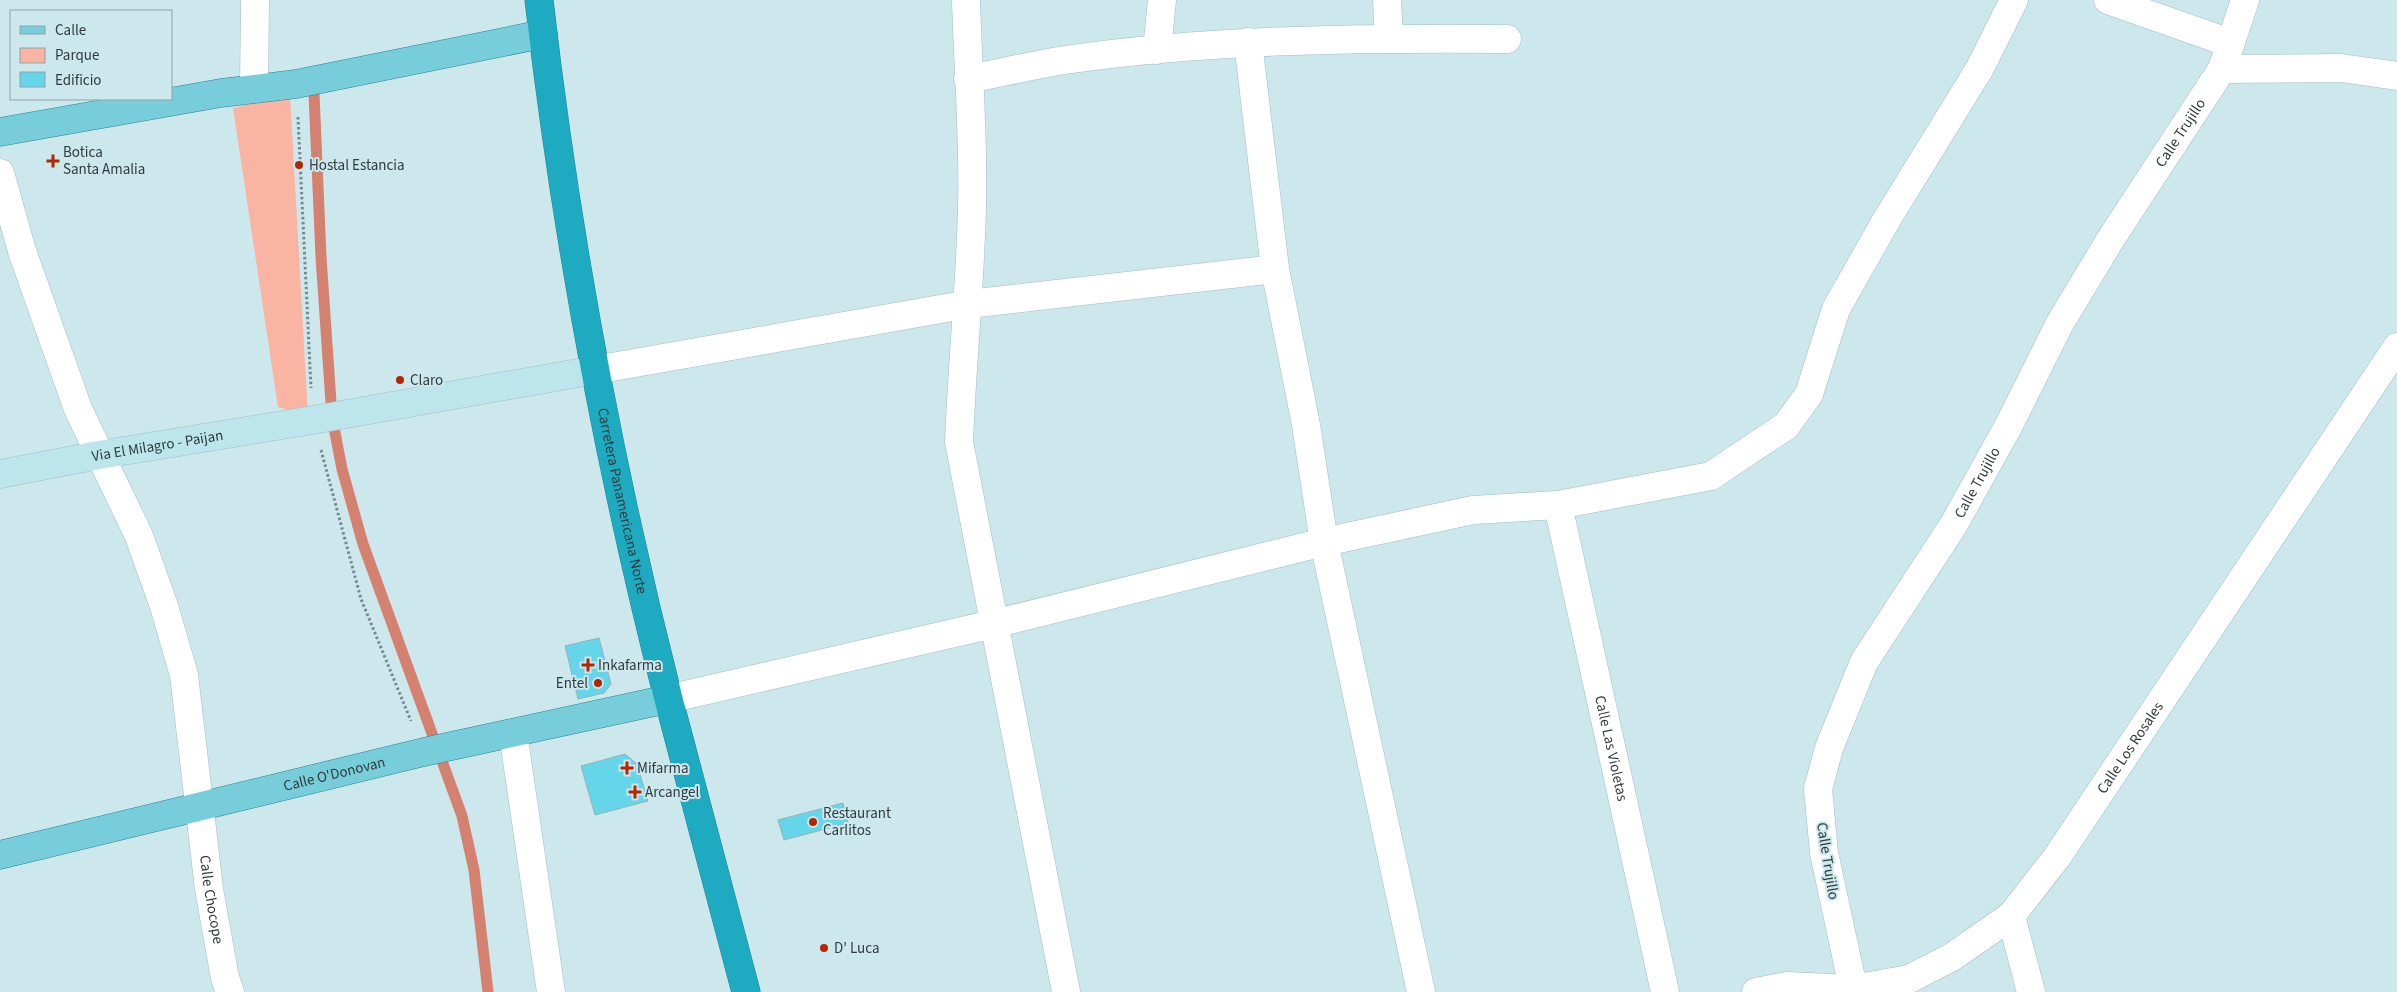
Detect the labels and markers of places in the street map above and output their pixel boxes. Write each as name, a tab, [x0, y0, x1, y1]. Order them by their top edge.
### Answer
place label: Botica Santa Amalia	[63, 142, 145, 180]
marker: Botica Santa Amalia	[47, 155, 59, 167]
place label: Hostal Estancia	[309, 155, 405, 176]
marker: Hostal Estancia	[293, 159, 305, 171]
place label: Claro	[410, 370, 443, 391]
marker: Claro	[394, 374, 406, 386]
place label: Inkafarma	[598, 655, 662, 676]
marker: Inkafarma	[582, 659, 594, 671]
place label: Entel	[556, 673, 588, 694]
marker: Entel	[592, 677, 604, 689]
place label: Mifarma	[637, 758, 688, 779]
marker: Mifarma	[621, 762, 633, 774]
place label: Arcangel	[645, 782, 699, 803]
marker: Arcangel	[629, 786, 641, 798]
place label: Restaurant Carlitos	[823, 803, 891, 841]
marker: Restaurant Carlitos	[807, 816, 819, 828]
place label: D' Luca	[834, 938, 880, 959]
marker: D' Luca	[818, 942, 830, 954]

